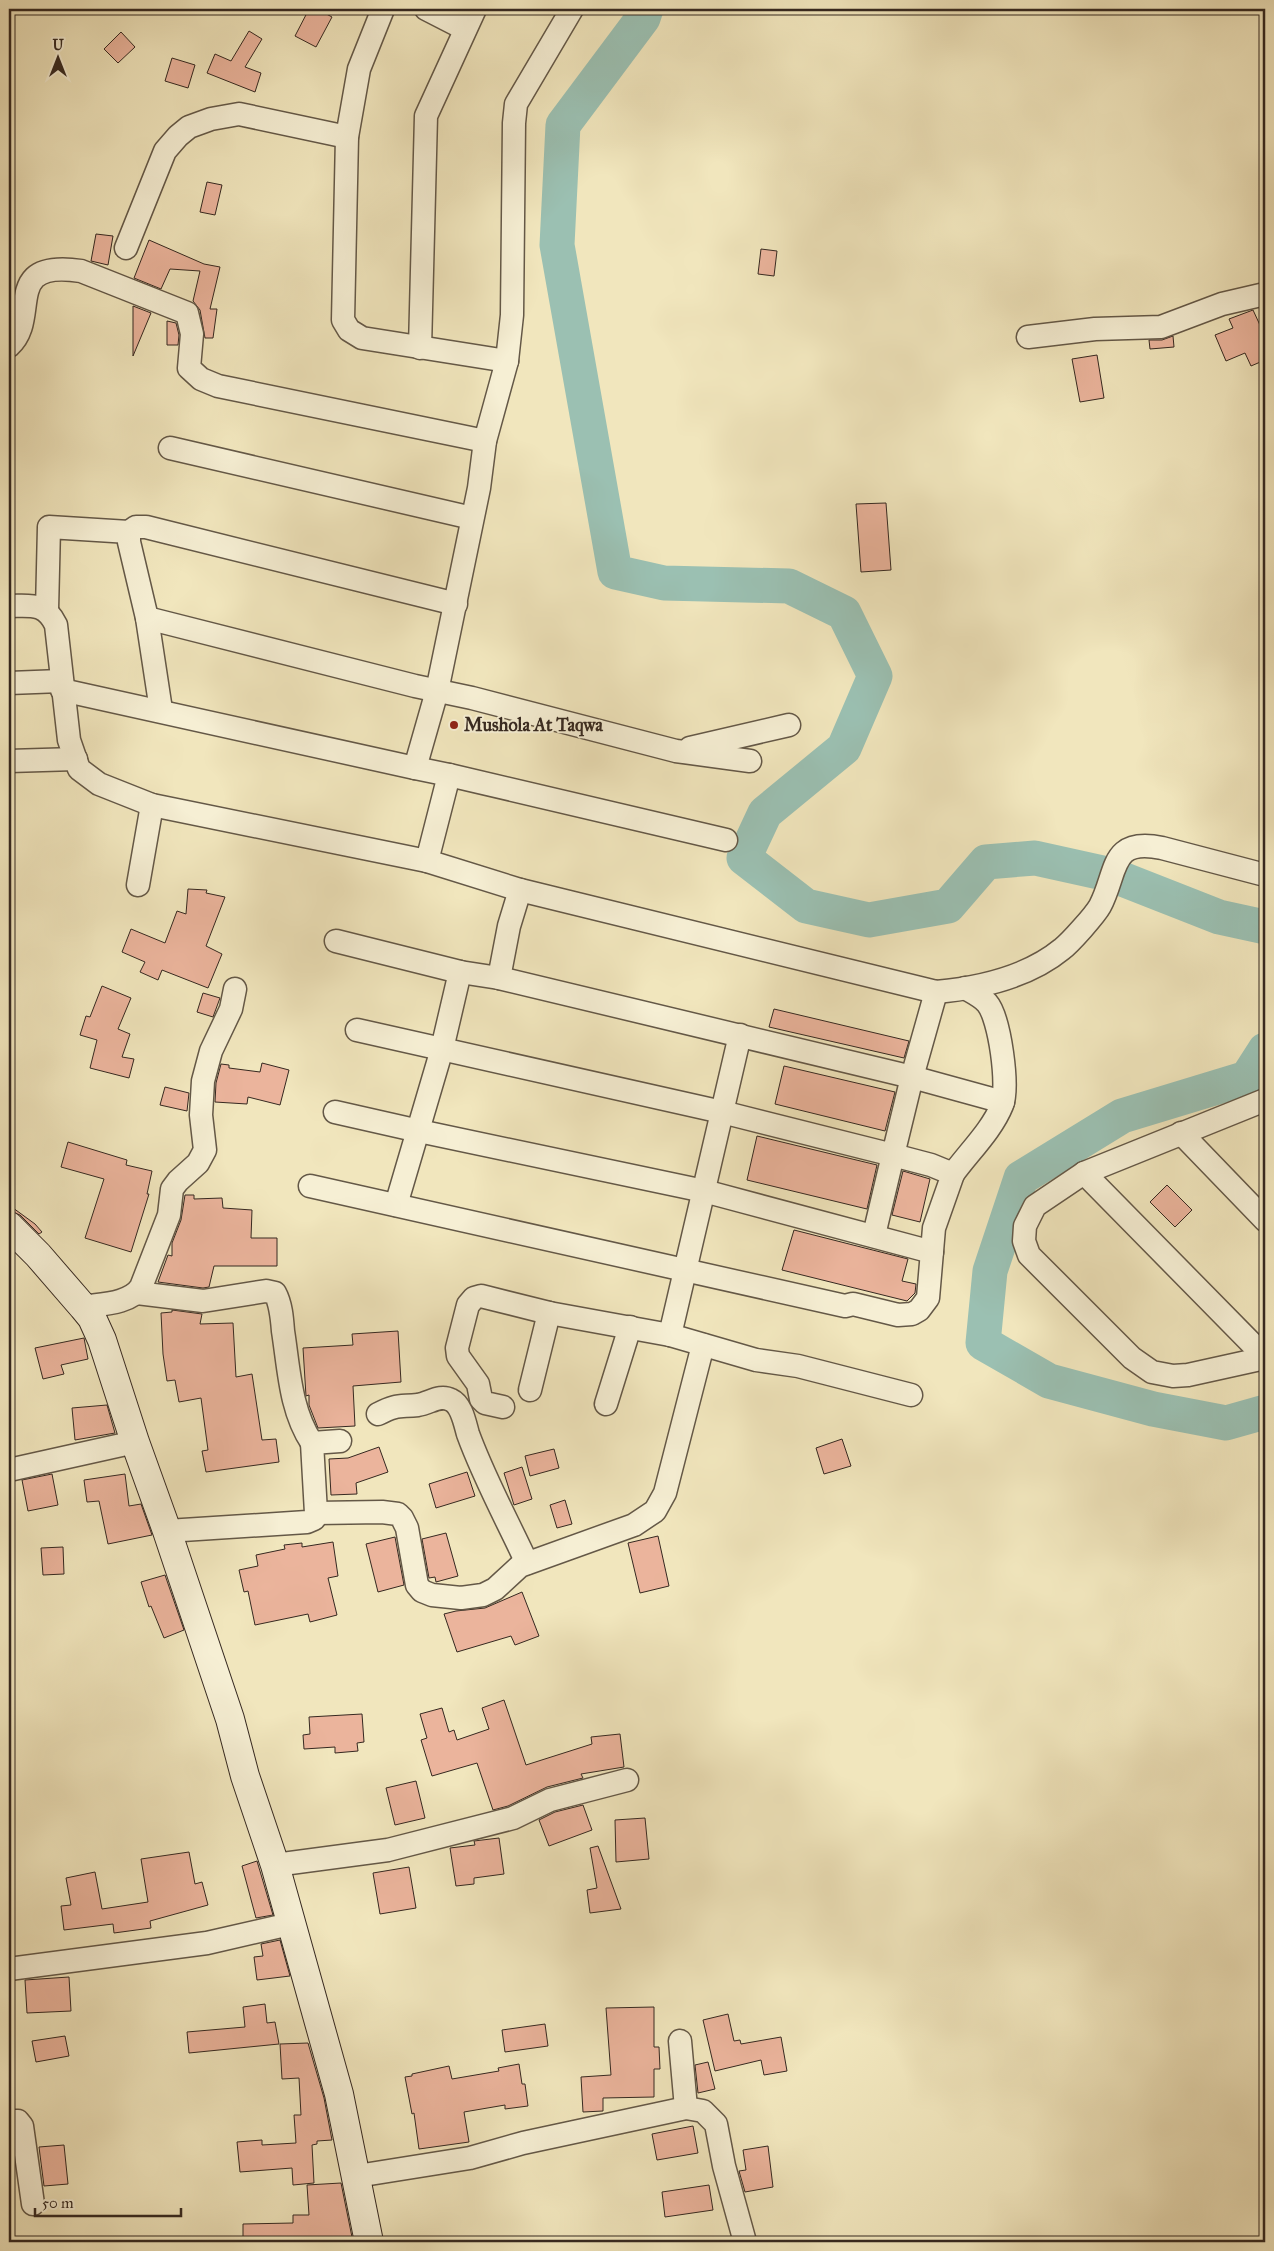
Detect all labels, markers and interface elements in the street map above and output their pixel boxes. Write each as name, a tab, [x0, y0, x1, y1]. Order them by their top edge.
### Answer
north arrow	[32, 32, 82, 82]
text: U	[52, 37, 64, 54]
place label: Mushola At Taqwa	[464, 714, 603, 737]
marker: Mushola At Taqwa	[448, 719, 460, 731]
scale bar	[35, 2186, 181, 2218]
text: 50 m	[42, 2194, 74, 2212]

